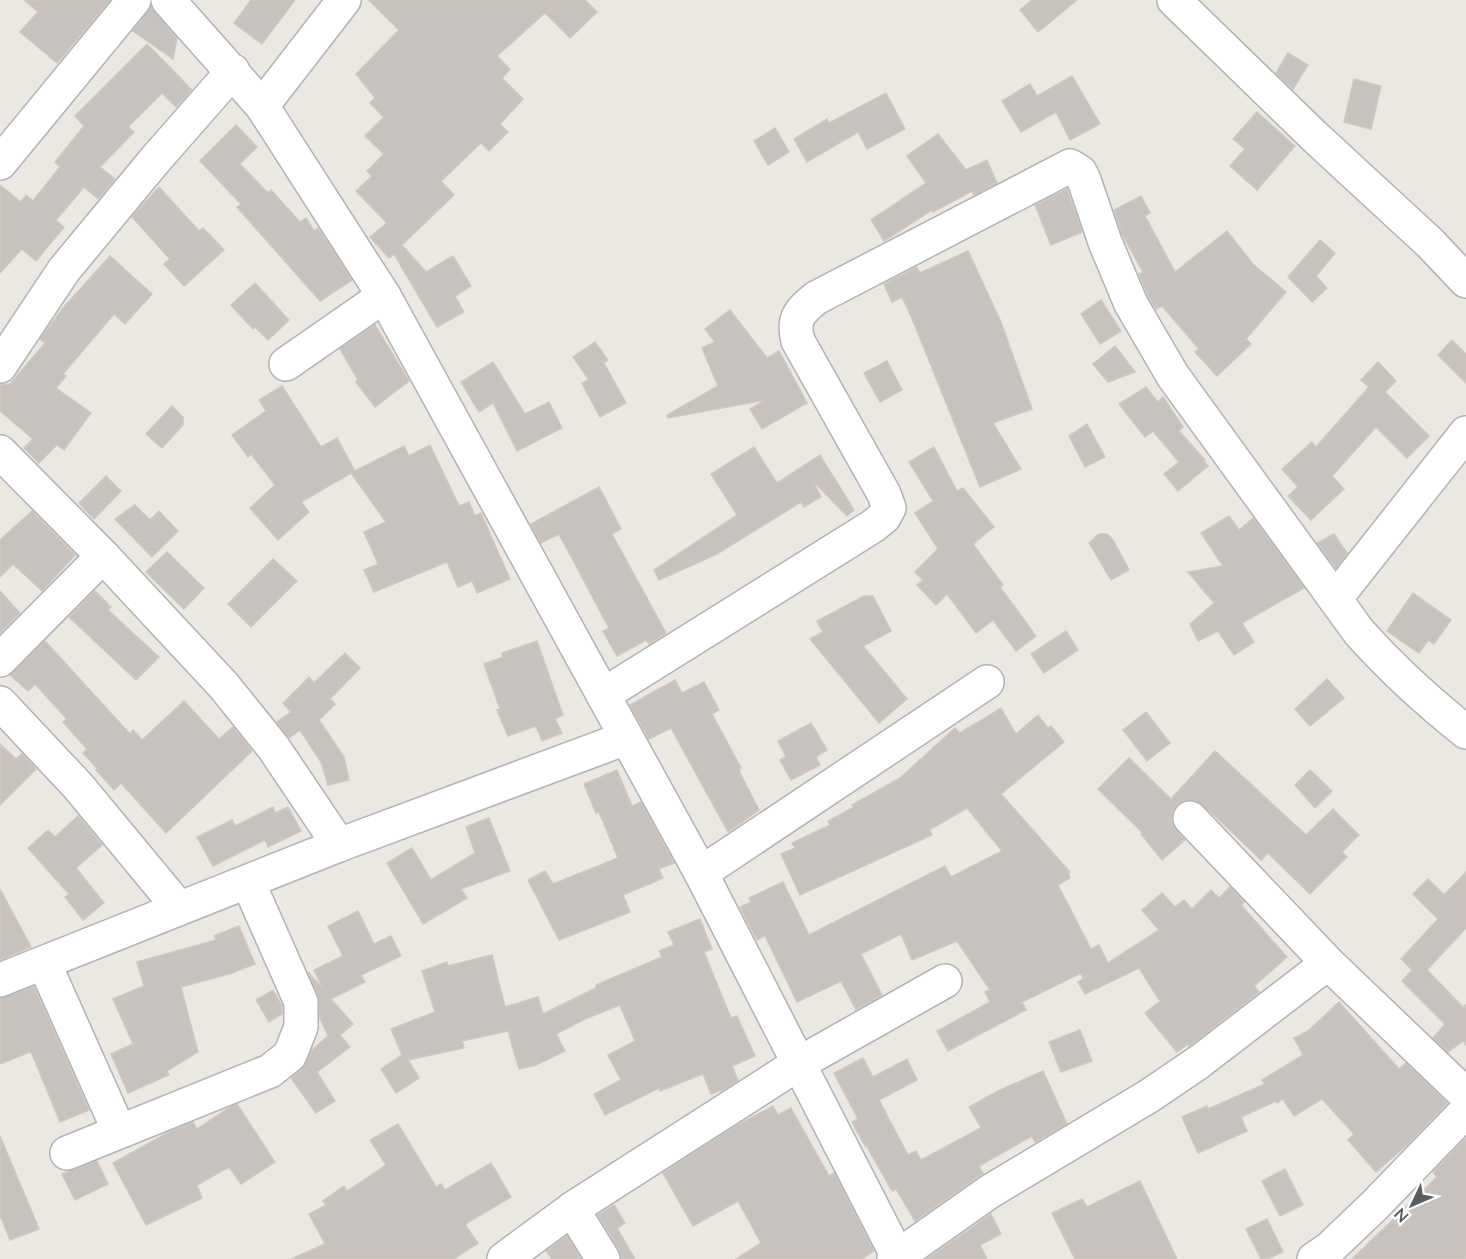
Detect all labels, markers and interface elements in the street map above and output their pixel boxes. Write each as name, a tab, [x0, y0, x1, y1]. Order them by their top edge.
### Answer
north arrow	[1382, 1175, 1442, 1235]
text: N	[1390, 1205, 1412, 1227]

